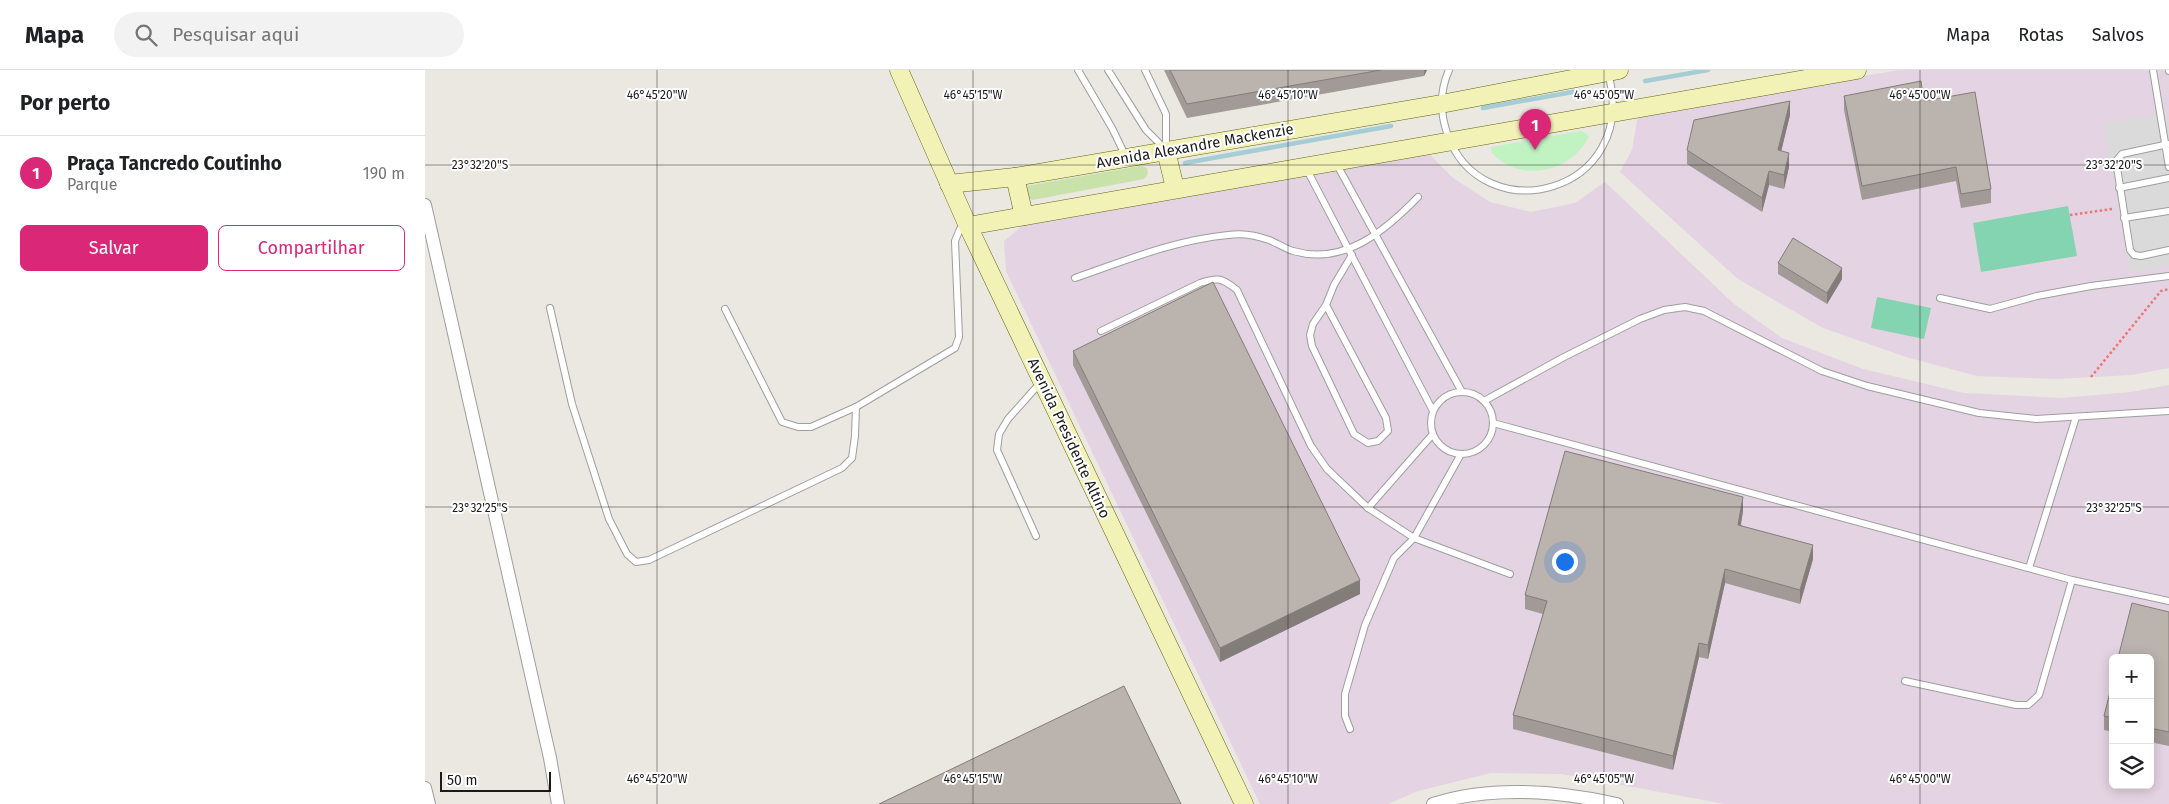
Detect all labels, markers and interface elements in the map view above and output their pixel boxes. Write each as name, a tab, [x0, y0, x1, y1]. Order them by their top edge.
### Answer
search box	[114, 12, 464, 57]
text: Mapa	[25, 21, 84, 49]
icon: search	[132, 21, 160, 49]
text: Pesquisar aqui	[172, 23, 299, 46]
text: Mapa	[1946, 24, 1990, 46]
text: Rotas	[2018, 24, 2064, 46]
text: Salvos	[2092, 24, 2144, 46]
text: 46°45'20"W	[627, 88, 687, 102]
text: 46°45'15"W	[943, 88, 1003, 102]
text: 46°45'10"W	[1258, 88, 1318, 102]
text: 46°45'05"W	[1574, 88, 1634, 102]
text: 46°45'00"W	[1889, 88, 1951, 102]
text: Por perto	[20, 90, 110, 116]
pin: 1	[1519, 109, 1551, 150]
street label: Avenida Alexandre Mackenzie	[1095, 120, 1295, 172]
text: Praça Tancredo Coutinho	[67, 152, 282, 175]
text: 23°32'20"S	[452, 158, 509, 172]
text: 23°32'20"S	[2086, 158, 2143, 172]
text: 1	[32, 164, 40, 183]
text: 190 m	[363, 164, 405, 183]
text: Parque	[67, 175, 117, 194]
button: Salvar	[20, 225, 208, 271]
button: Compartilhar	[218, 225, 405, 271]
street label: Avenida Presidente Altino	[1024, 355, 1114, 521]
text: 23°32'25"S	[452, 501, 508, 515]
text: 23°32'25"S	[2086, 501, 2142, 515]
your location	[1552, 549, 1578, 575]
map controls	[2109, 654, 2154, 789]
button: +	[2109, 654, 2154, 699]
button: −	[2109, 699, 2154, 744]
button: layers	[2109, 744, 2154, 789]
scale bar	[440, 769, 551, 792]
text: 50 m	[447, 772, 478, 789]
text: 46°45'20"W	[627, 772, 687, 786]
text: 46°45'15"W	[943, 772, 1003, 786]
text: 46°45'10"W	[1258, 772, 1318, 786]
text: 46°45'05"W	[1574, 772, 1634, 786]
text: 46°45'00"W	[1889, 772, 1951, 786]

